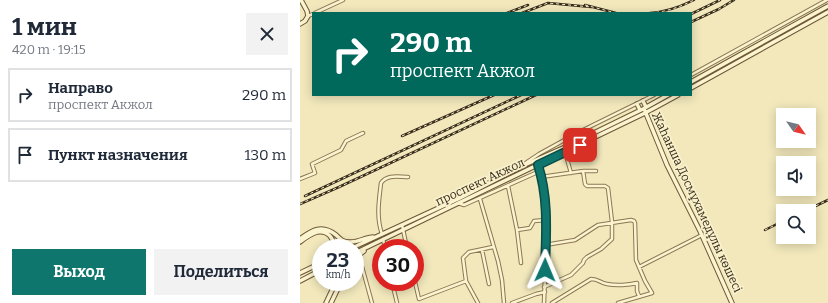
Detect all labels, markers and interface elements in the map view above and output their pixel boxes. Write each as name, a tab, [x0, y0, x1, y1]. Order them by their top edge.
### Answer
text: 1 мин	[12, 13, 77, 41]
button: close	[246, 13, 288, 55]
text: 290 m	[390, 26, 472, 59]
icon: right	[324, 28, 376, 80]
text: 420 m · 19:15	[12, 42, 86, 57]
text: проспект Акжол	[390, 60, 535, 82]
text: Направо	[48, 79, 113, 97]
icon: right	[14, 84, 36, 106]
text: 290 m	[242, 86, 286, 104]
text: проспект Акжол	[48, 97, 153, 112]
north arrow	[776, 108, 816, 148]
map controls	[776, 108, 816, 244]
street label: Жаһанша Досмұхамедұлы көшесі	[649, 110, 745, 295]
pin	[563, 128, 597, 162]
icon: arrive	[569, 134, 591, 156]
icon: arrive	[14, 144, 36, 166]
text: Пункт назначения	[48, 146, 188, 164]
text: 130 m	[244, 146, 286, 164]
street label: проспект Акжол	[433, 155, 527, 209]
button: sound	[776, 156, 816, 196]
button: search	[776, 204, 816, 244]
speed limit sign: 30	[372, 239, 424, 291]
text: 23	[327, 248, 349, 272]
button: Выход	[12, 249, 146, 295]
button: Поделиться	[154, 249, 288, 295]
position arrow	[524, 249, 566, 291]
text: km/h	[326, 269, 350, 281]

